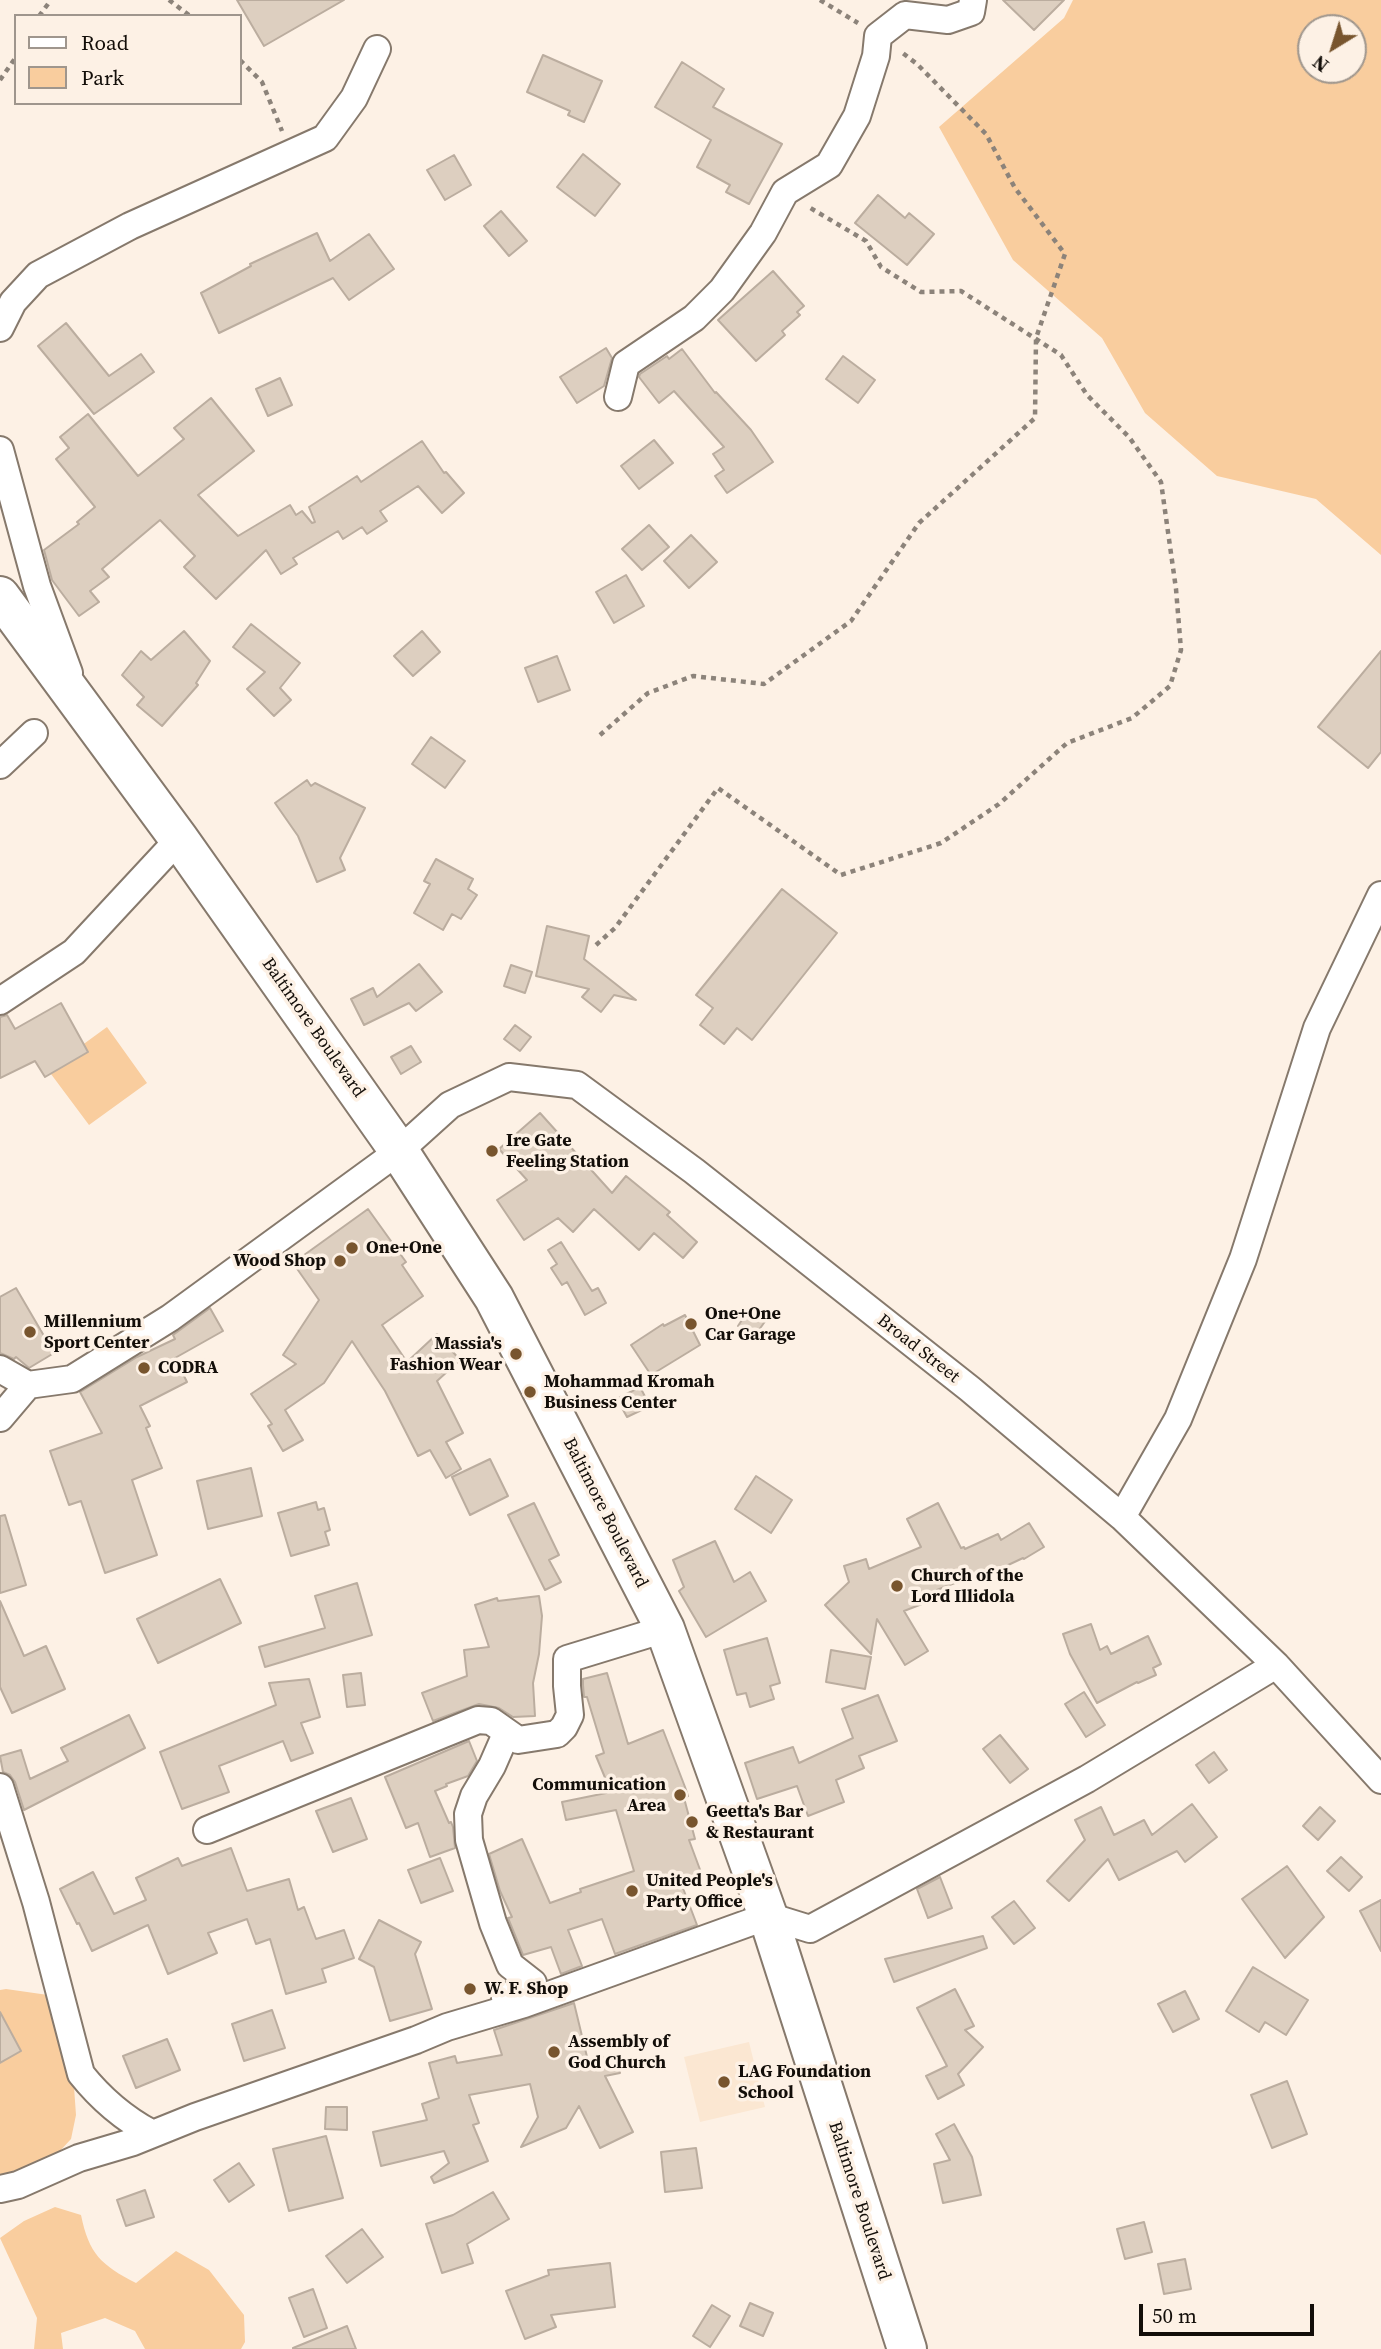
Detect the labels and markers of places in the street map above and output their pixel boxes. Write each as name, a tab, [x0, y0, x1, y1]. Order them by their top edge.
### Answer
place label: Ire Gate Feeling Station	[506, 1130, 629, 1172]
marker: Ire Gate Feeling Station	[484, 1143, 500, 1159]
place label: One+One	[366, 1237, 442, 1259]
marker: One+One	[344, 1240, 360, 1256]
place label: Wood Shop	[233, 1250, 326, 1272]
marker: Wood Shop	[332, 1253, 348, 1269]
place label: One+One Car Garage	[705, 1303, 796, 1346]
place label: Millennium Sport Center	[44, 1311, 149, 1354]
marker: One+One Car Garage	[683, 1316, 699, 1332]
marker: Millennium Sport Center	[22, 1324, 38, 1340]
place label: Massia's Fashion Wear	[390, 1333, 502, 1376]
marker: Massia's Fashion Wear	[508, 1346, 524, 1362]
place label: CODRA	[158, 1357, 218, 1379]
marker: CODRA	[136, 1360, 152, 1376]
place label: Mohammad Kromah Business Center	[544, 1371, 715, 1414]
marker: Mohammad Kromah Business Center	[522, 1384, 538, 1400]
place label: Church of the Lord Illidola	[911, 1565, 1023, 1608]
marker: Church of the Lord Illidola	[889, 1578, 905, 1594]
place label: Communication Area	[532, 1774, 666, 1816]
marker: Communication Area	[672, 1787, 688, 1803]
place label: Geetta's Bar & Restaurant	[706, 1801, 814, 1843]
marker: Geetta's Bar & Restaurant	[684, 1814, 700, 1830]
place label: United People's Party Office	[646, 1870, 773, 1912]
marker: United People's Party Office	[624, 1883, 640, 1899]
place label: W. F. Shop	[484, 1978, 568, 2000]
marker: W. F. Shop	[462, 1981, 478, 1997]
place label: Assembly of God Church	[568, 2031, 669, 2074]
marker: Assembly of God Church	[546, 2044, 562, 2060]
place label: LAG Foundation School	[738, 2061, 871, 2104]
marker: LAG Foundation School	[716, 2074, 732, 2090]

